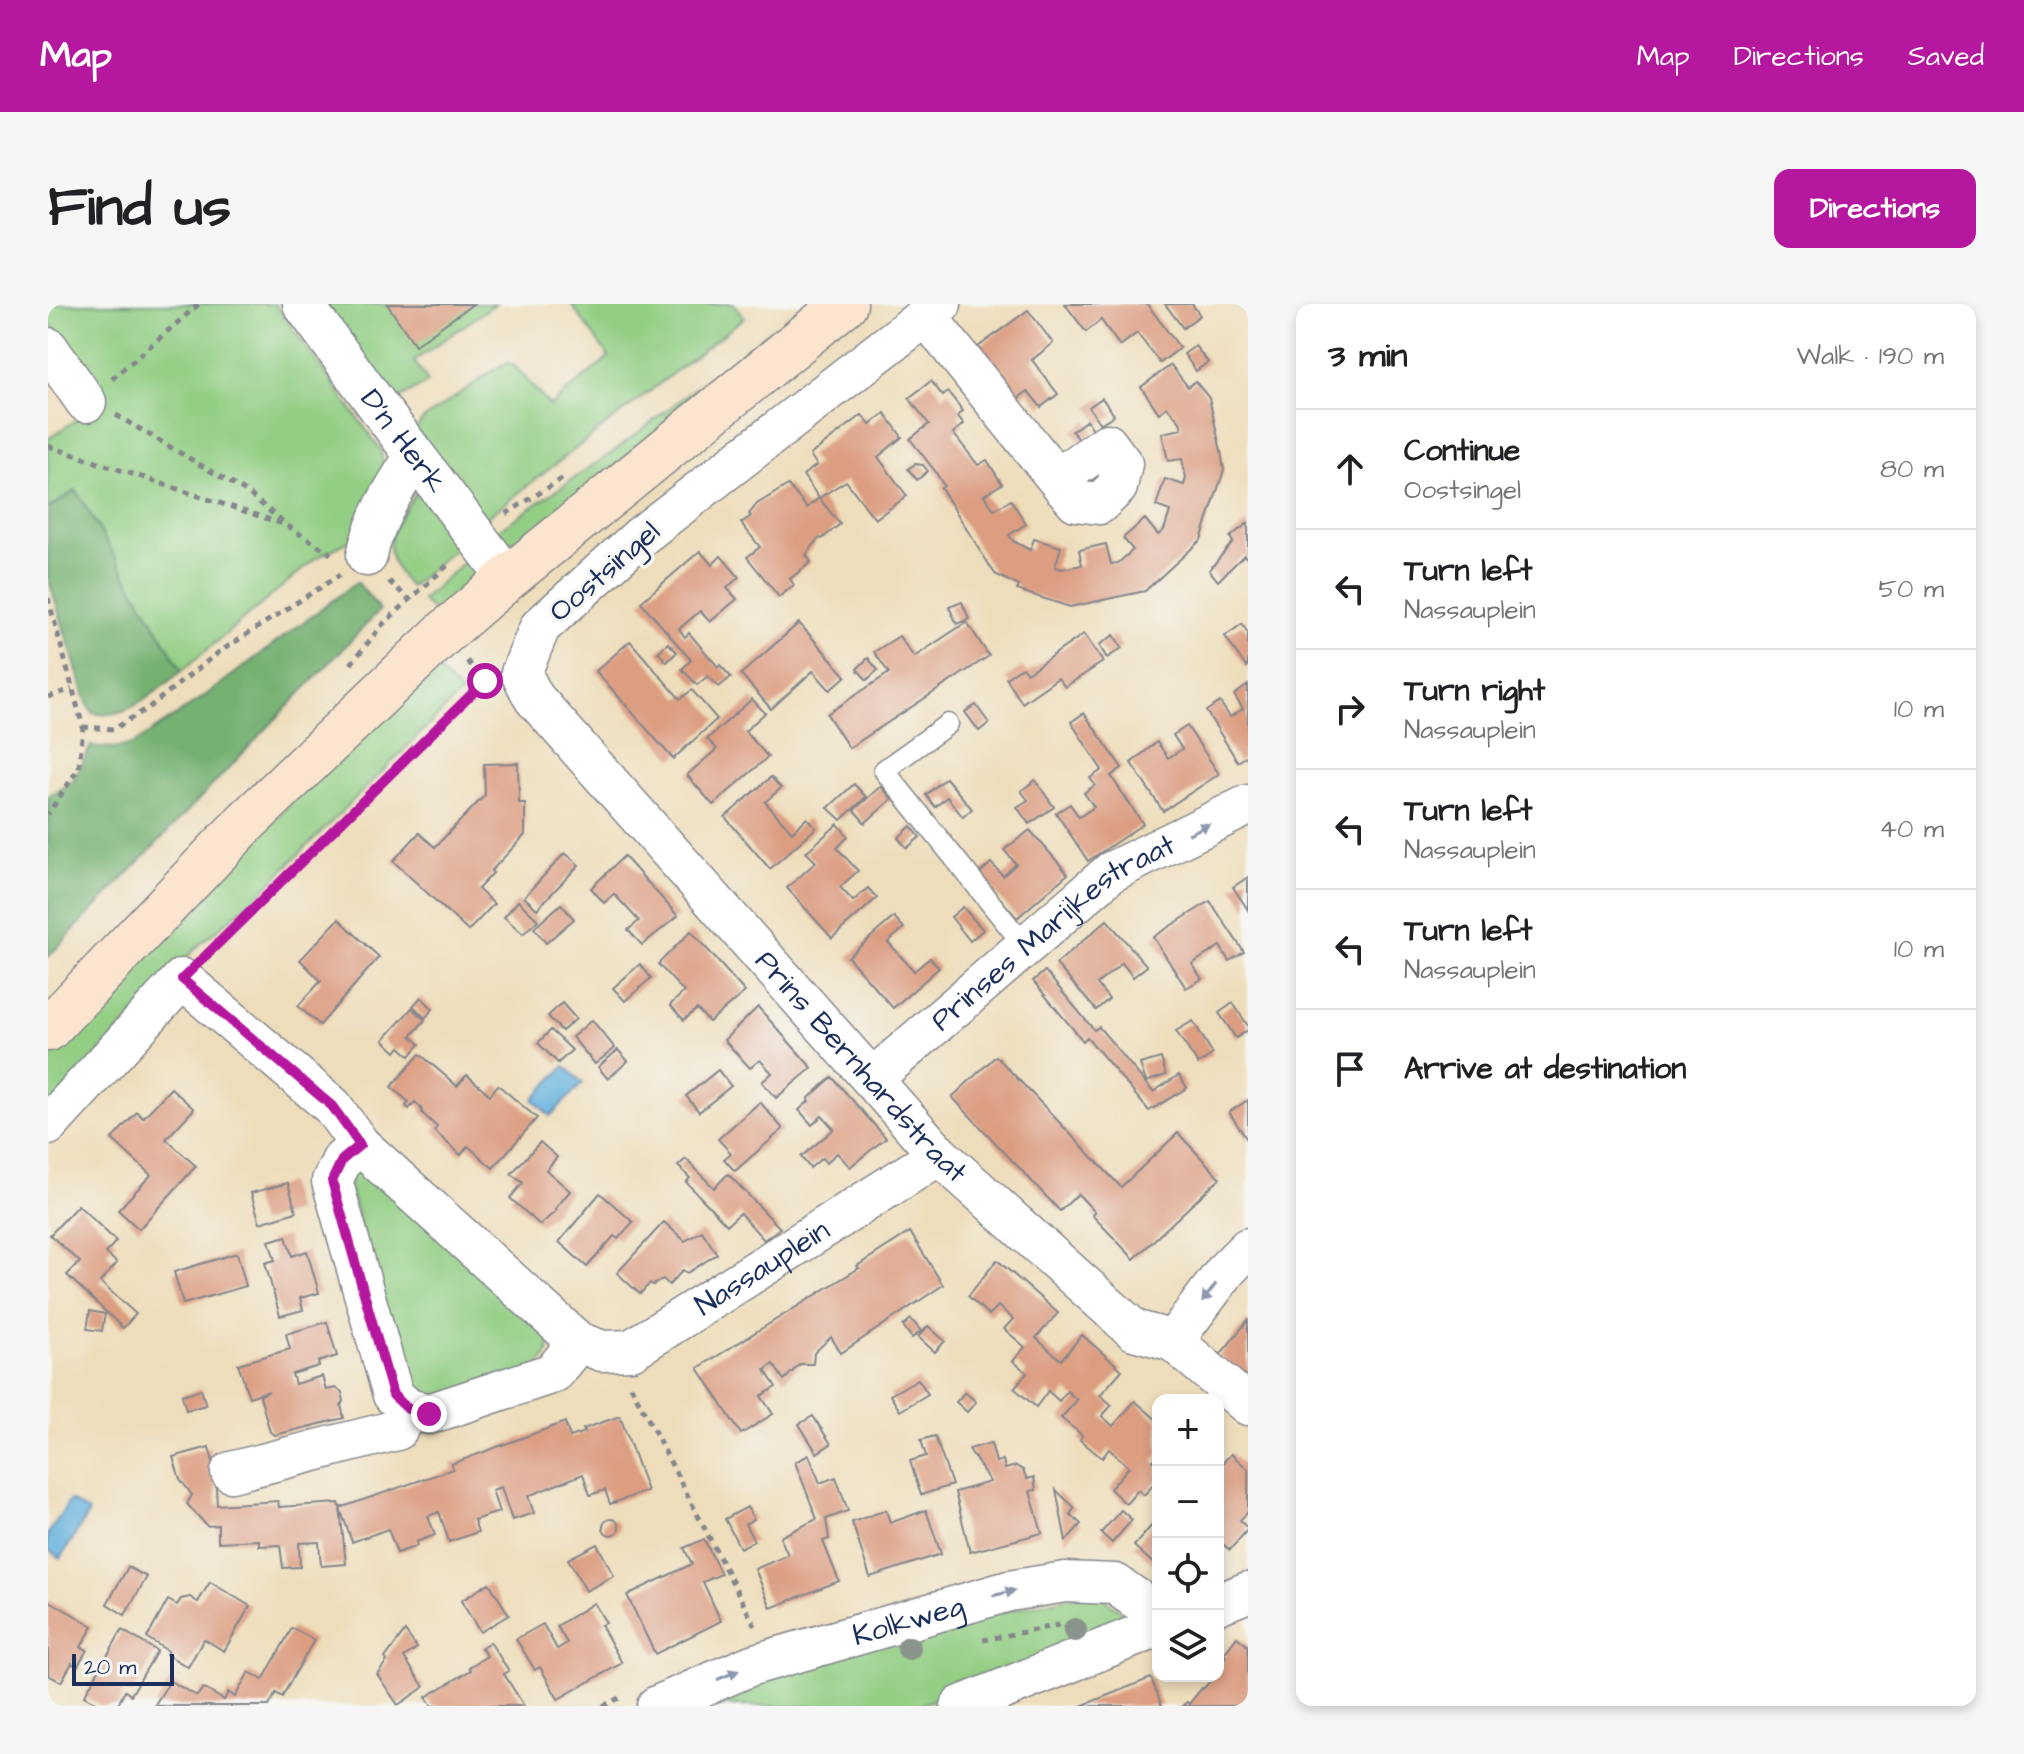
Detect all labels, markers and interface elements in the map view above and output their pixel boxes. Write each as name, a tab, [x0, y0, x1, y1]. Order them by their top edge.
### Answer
text: Map	[40, 30, 112, 82]
text: Map	[1637, 37, 1690, 76]
text: Directions	[1734, 37, 1864, 76]
text: Saved	[1908, 37, 1984, 76]
text: Find us	[48, 169, 231, 247]
button: Directions	[1774, 169, 1976, 248]
text: 3 min	[1328, 332, 1408, 380]
text: Walk · 190 m	[1797, 338, 1944, 374]
street label: D'n Herk	[350, 381, 456, 502]
text: Continue	[1404, 430, 1520, 472]
icon: ahead	[1328, 447, 1372, 491]
text: 80 m	[1880, 451, 1944, 487]
text: Oostsingel	[1404, 472, 1521, 508]
street label: Oostsingel	[540, 512, 670, 633]
text: Turn left	[1404, 550, 1532, 592]
icon: left	[1328, 567, 1372, 611]
text: 50 m	[1879, 571, 1944, 607]
text: Nassauplein	[1404, 592, 1536, 628]
route start	[467, 663, 503, 699]
text: Turn right	[1404, 670, 1545, 712]
icon: right	[1328, 687, 1372, 731]
text: 10 m	[1894, 691, 1944, 727]
text: Nassauplein	[1404, 712, 1536, 748]
text: Turn left	[1404, 790, 1532, 832]
icon: left	[1328, 807, 1372, 851]
text: 40 m	[1879, 811, 1944, 847]
one-way arrow	[1187, 822, 1211, 836]
street label: Prinses Marijkestraat	[922, 824, 1182, 1041]
text: Nassauplein	[1404, 832, 1536, 868]
text: Turn left	[1404, 910, 1532, 952]
icon: left	[1328, 927, 1372, 971]
text: 10 m	[1894, 931, 1944, 967]
street label: Prins Bernhardstraat	[745, 941, 976, 1193]
text: Nassauplein	[1404, 952, 1536, 988]
icon: arrive	[1328, 1047, 1372, 1091]
text: Arrive at destination	[1404, 1048, 1686, 1090]
street label: Nassauplein	[687, 1210, 838, 1326]
one-way arrow	[1202, 1283, 1218, 1303]
map controls	[1152, 1394, 1224, 1682]
button: +	[1152, 1394, 1224, 1466]
route end	[411, 1396, 447, 1432]
button: −	[1152, 1466, 1224, 1538]
button: locate	[1152, 1538, 1224, 1610]
street label: Kolkweg	[848, 1585, 969, 1657]
one-way arrow	[992, 1586, 1017, 1598]
button: layers	[1152, 1610, 1224, 1682]
scale bar	[72, 1650, 174, 1686]
text: 20 m	[84, 1652, 136, 1683]
one-way arrow	[717, 1668, 740, 1681]

